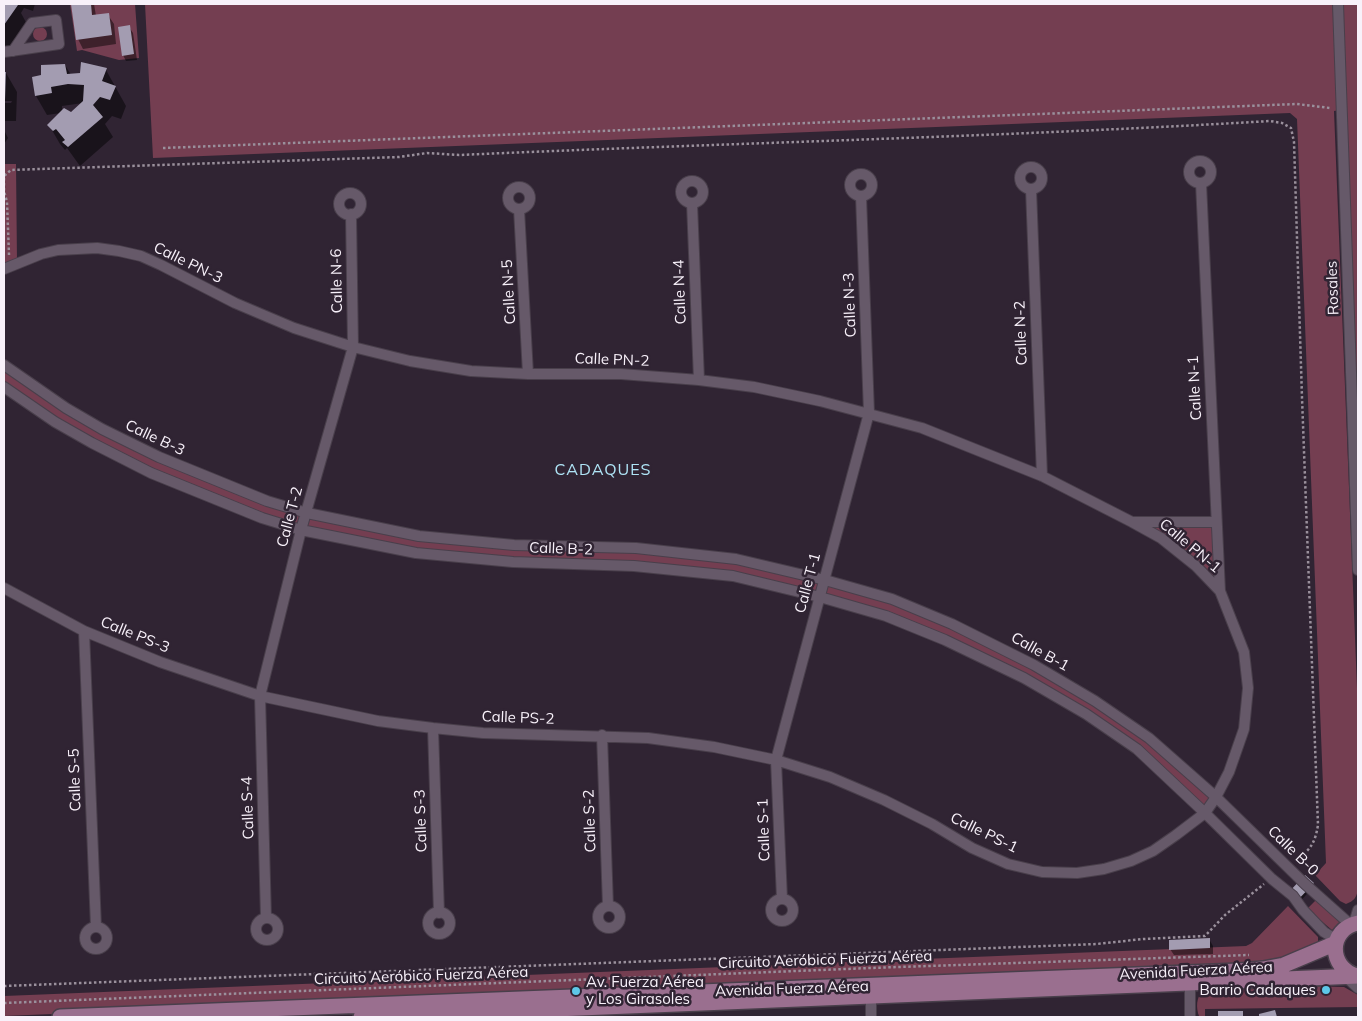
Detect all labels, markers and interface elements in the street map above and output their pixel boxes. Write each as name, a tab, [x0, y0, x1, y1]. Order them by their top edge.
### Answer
street label: Calle PN-3	[151, 239, 225, 287]
street label: Calle N-6	[327, 248, 347, 314]
street label: Calle N-5	[498, 259, 520, 325]
street label: Calle N-4	[670, 259, 690, 325]
street label: Rosales	[1323, 261, 1343, 315]
street label: Calle N-3	[840, 272, 860, 338]
street label: Calle N-2	[1011, 300, 1031, 366]
street label: Calle PN-2	[574, 350, 650, 370]
street label: Calle N-1	[1184, 355, 1206, 421]
street label: Calle B-3	[122, 416, 188, 460]
district label: CADAQUES	[554, 460, 652, 480]
street label: Calle T-2	[273, 485, 307, 549]
street label: Calle PN-1	[1156, 515, 1224, 577]
street label: Calle B-2	[529, 539, 593, 559]
street label: Calle T-1	[791, 551, 825, 615]
street label: Calle PS-3	[98, 613, 172, 657]
street label: Calle B-1	[1008, 629, 1072, 675]
street label: Calle PS-2	[481, 708, 555, 728]
street label: Calle S-5	[65, 748, 85, 812]
street label: Calle S-4	[238, 776, 258, 840]
street label: Calle S-3	[411, 789, 431, 853]
street label: Calle S-2	[580, 789, 600, 853]
street label: Calle S-1	[754, 798, 774, 862]
street label: Calle PS-1	[947, 809, 1021, 857]
street label: Calle B-0	[1264, 822, 1322, 880]
street label: Circuito Aeróbico Fuerza Aérea	[717, 947, 933, 973]
street label: Avenida Fuerza Aérea	[1119, 958, 1273, 984]
street label: Circuito Aeróbico Fuerza Aérea	[313, 963, 529, 989]
place label: Av. Fuerza Aérea y Los Girasoles	[586, 973, 704, 1008]
street label: Avenida Fuerza Aérea	[715, 977, 869, 1001]
place label: Barrio Cadaques	[1200, 981, 1316, 999]
marker: Barrio Cadaques	[1320, 984, 1332, 996]
marker: Av. Fuerza Aérea y Los Girasoles	[570, 985, 582, 997]

